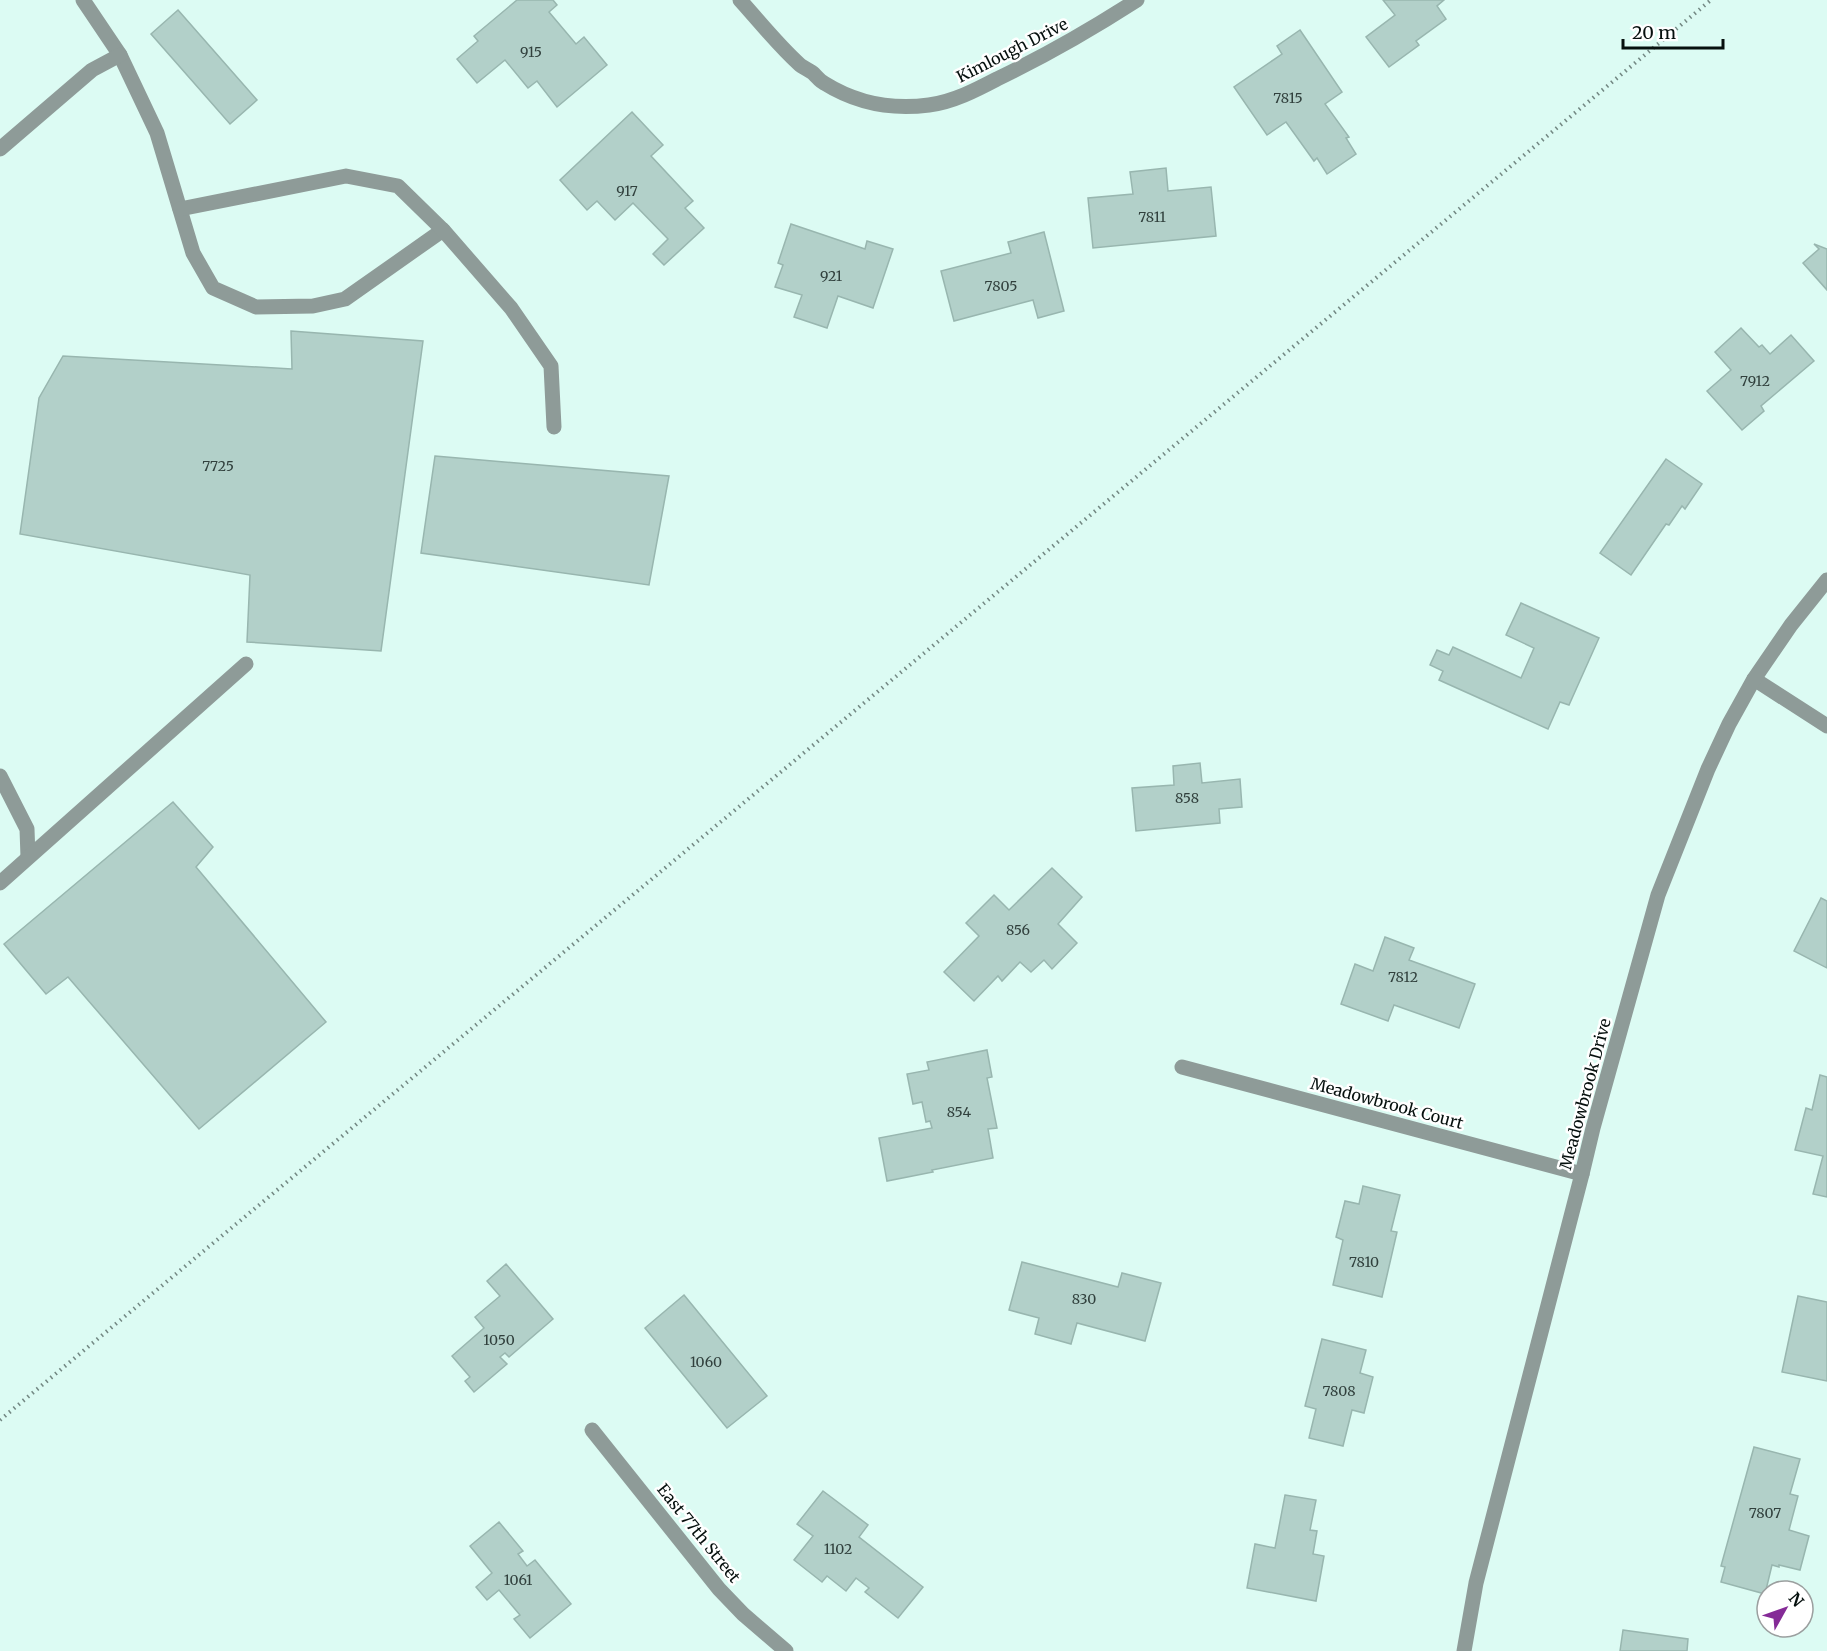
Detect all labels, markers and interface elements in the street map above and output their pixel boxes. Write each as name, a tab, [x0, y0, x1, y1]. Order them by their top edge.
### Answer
scale bar	[1623, 12, 1724, 50]
street label: Kimlough Drive	[953, 13, 1071, 87]
text: 20 m	[1632, 21, 1676, 44]
house number: 915	[520, 43, 542, 61]
house number: 7815	[1273, 89, 1303, 107]
house number: 917	[616, 182, 638, 200]
house number: 7811	[1138, 208, 1166, 226]
house number: 921	[820, 267, 842, 285]
house number: 7805	[985, 277, 1017, 295]
house number: 7912	[1740, 372, 1770, 390]
house number: 7725	[202, 457, 234, 475]
house number: 858	[1175, 789, 1199, 807]
house number: 856	[1006, 921, 1030, 939]
house number: 7812	[1388, 968, 1418, 986]
street label: Meadowbrook Drive	[1555, 1016, 1615, 1172]
street label: Meadowbrook Court	[1308, 1073, 1466, 1133]
house number: 854	[947, 1103, 972, 1121]
house number: 7810	[1349, 1253, 1379, 1271]
house number: 830	[1072, 1290, 1096, 1308]
house number: 1050	[483, 1331, 515, 1349]
house number: 1060	[690, 1353, 722, 1371]
house number: 7808	[1322, 1382, 1356, 1400]
street label: East 77th Street	[653, 1480, 745, 1587]
house number: 7807	[1749, 1504, 1781, 1522]
house number: 1102	[824, 1540, 852, 1558]
house number: 1061	[504, 1571, 532, 1589]
north arrow	[1755, 1579, 1815, 1639]
text: N	[1785, 1588, 1808, 1611]

